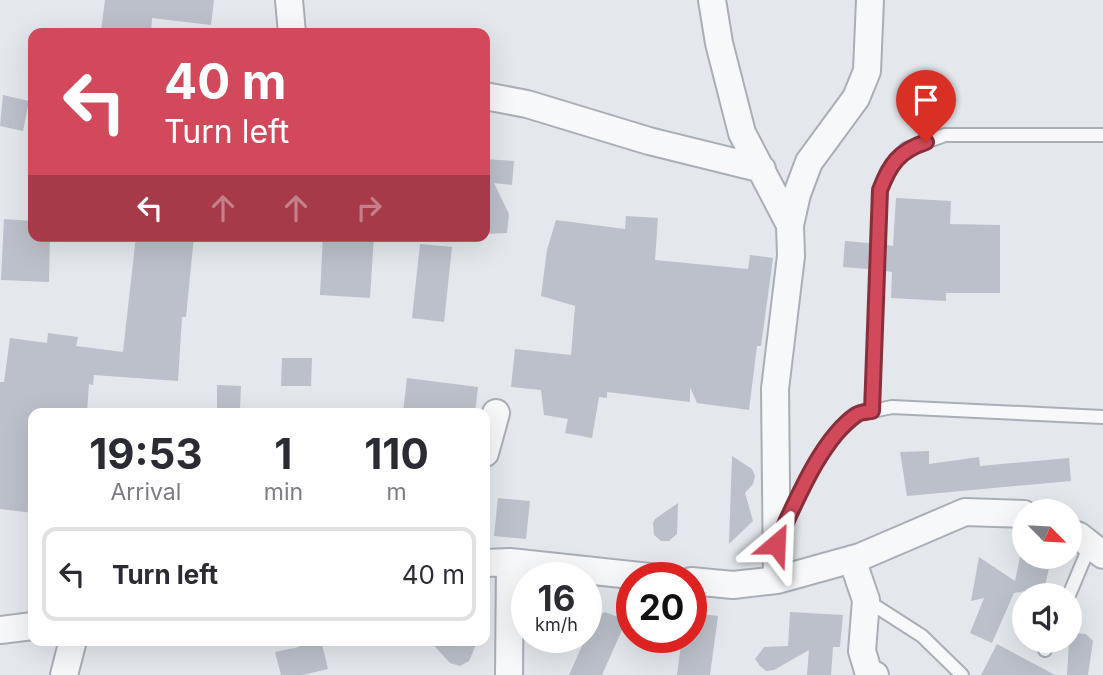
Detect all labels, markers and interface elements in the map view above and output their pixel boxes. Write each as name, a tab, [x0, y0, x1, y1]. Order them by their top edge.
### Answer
text: 40 m	[164, 52, 287, 111]
icon: left	[49, 56, 140, 147]
pin	[896, 70, 956, 142]
icon: arrive	[907, 81, 945, 119]
text: Turn left	[164, 112, 289, 151]
icon: left	[131, 189, 169, 227]
icon: ahead	[204, 189, 242, 227]
icon: ahead	[277, 189, 315, 227]
icon: right	[350, 189, 388, 227]
text: 19:53	[89, 428, 203, 479]
text: 1	[274, 428, 292, 479]
text: 110	[364, 428, 429, 479]
text: Arrival	[110, 478, 181, 506]
text: min	[264, 478, 303, 506]
text: m	[386, 478, 407, 506]
north arrow	[1012, 499, 1082, 569]
map controls	[1012, 499, 1082, 653]
position arrow	[739, 507, 813, 581]
icon: left	[53, 555, 91, 593]
text: Turn left	[112, 559, 218, 590]
text: 40 m	[402, 559, 465, 590]
speed limit sign: 20	[616, 562, 707, 653]
text: 16	[538, 577, 575, 619]
button: sound	[1012, 583, 1082, 653]
text: km/h	[535, 614, 578, 635]

